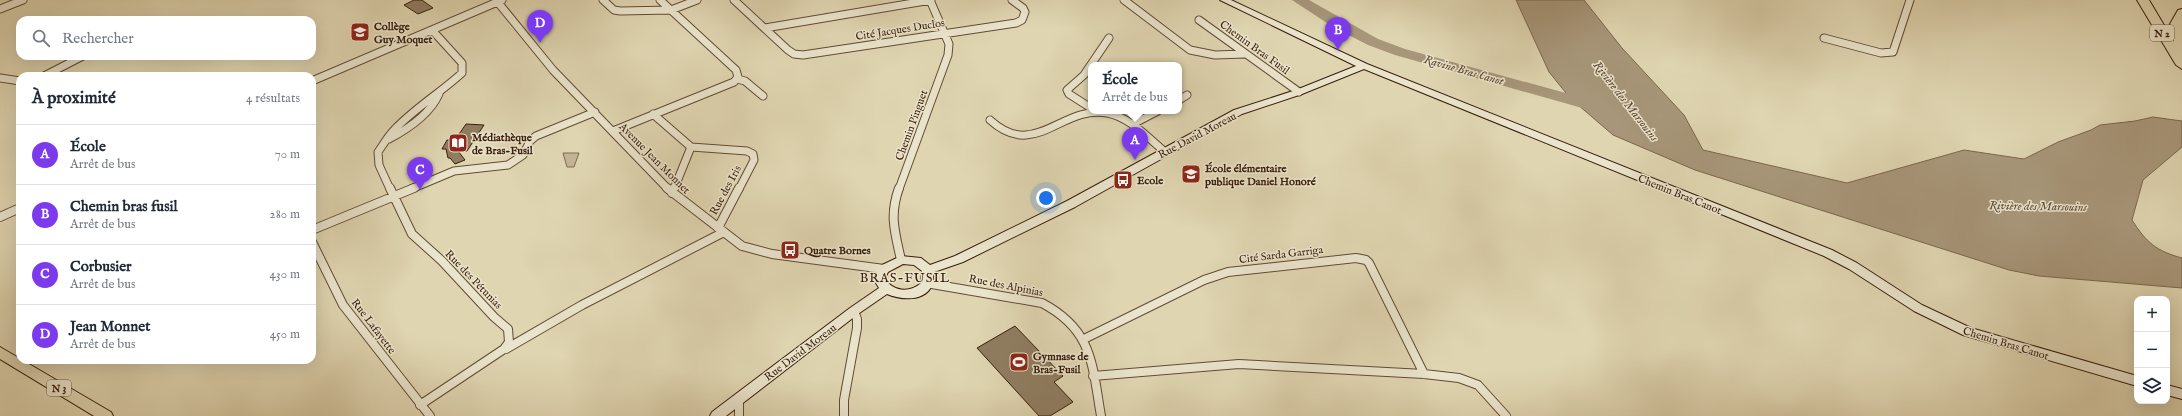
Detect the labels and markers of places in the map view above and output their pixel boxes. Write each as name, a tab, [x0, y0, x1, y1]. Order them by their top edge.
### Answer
pin: D	[527, 10, 553, 43]
pin: B	[1325, 17, 1351, 50]
place label: Collège Guy Moquet	[374, 20, 433, 47]
school or university icon: Collège Guy Moquet	[349, 21, 371, 43]
pin: A	[1122, 127, 1148, 160]
place label: Médiathèque de Bras-Fusil	[472, 131, 534, 158]
library icon: Médiathèque de Bras-Fusil	[447, 132, 469, 154]
pin: C	[407, 157, 433, 190]
place label: École élémentaire publique Daniel Honoré	[1204, 161, 1316, 189]
school or university icon: École élémentaire publique Daniel Honoré	[1180, 163, 1202, 185]
bus stop icon: Ecole	[1112, 169, 1134, 191]
place label: Ecole	[1137, 174, 1163, 188]
bus stop icon: Quatre Bornes	[779, 239, 801, 261]
place label: Quatre Bornes	[804, 244, 871, 258]
place label: Gymnase de Bras-Fusil	[1033, 350, 1089, 377]
sports icon: Gymnase de Bras-Fusil	[1008, 351, 1030, 373]

